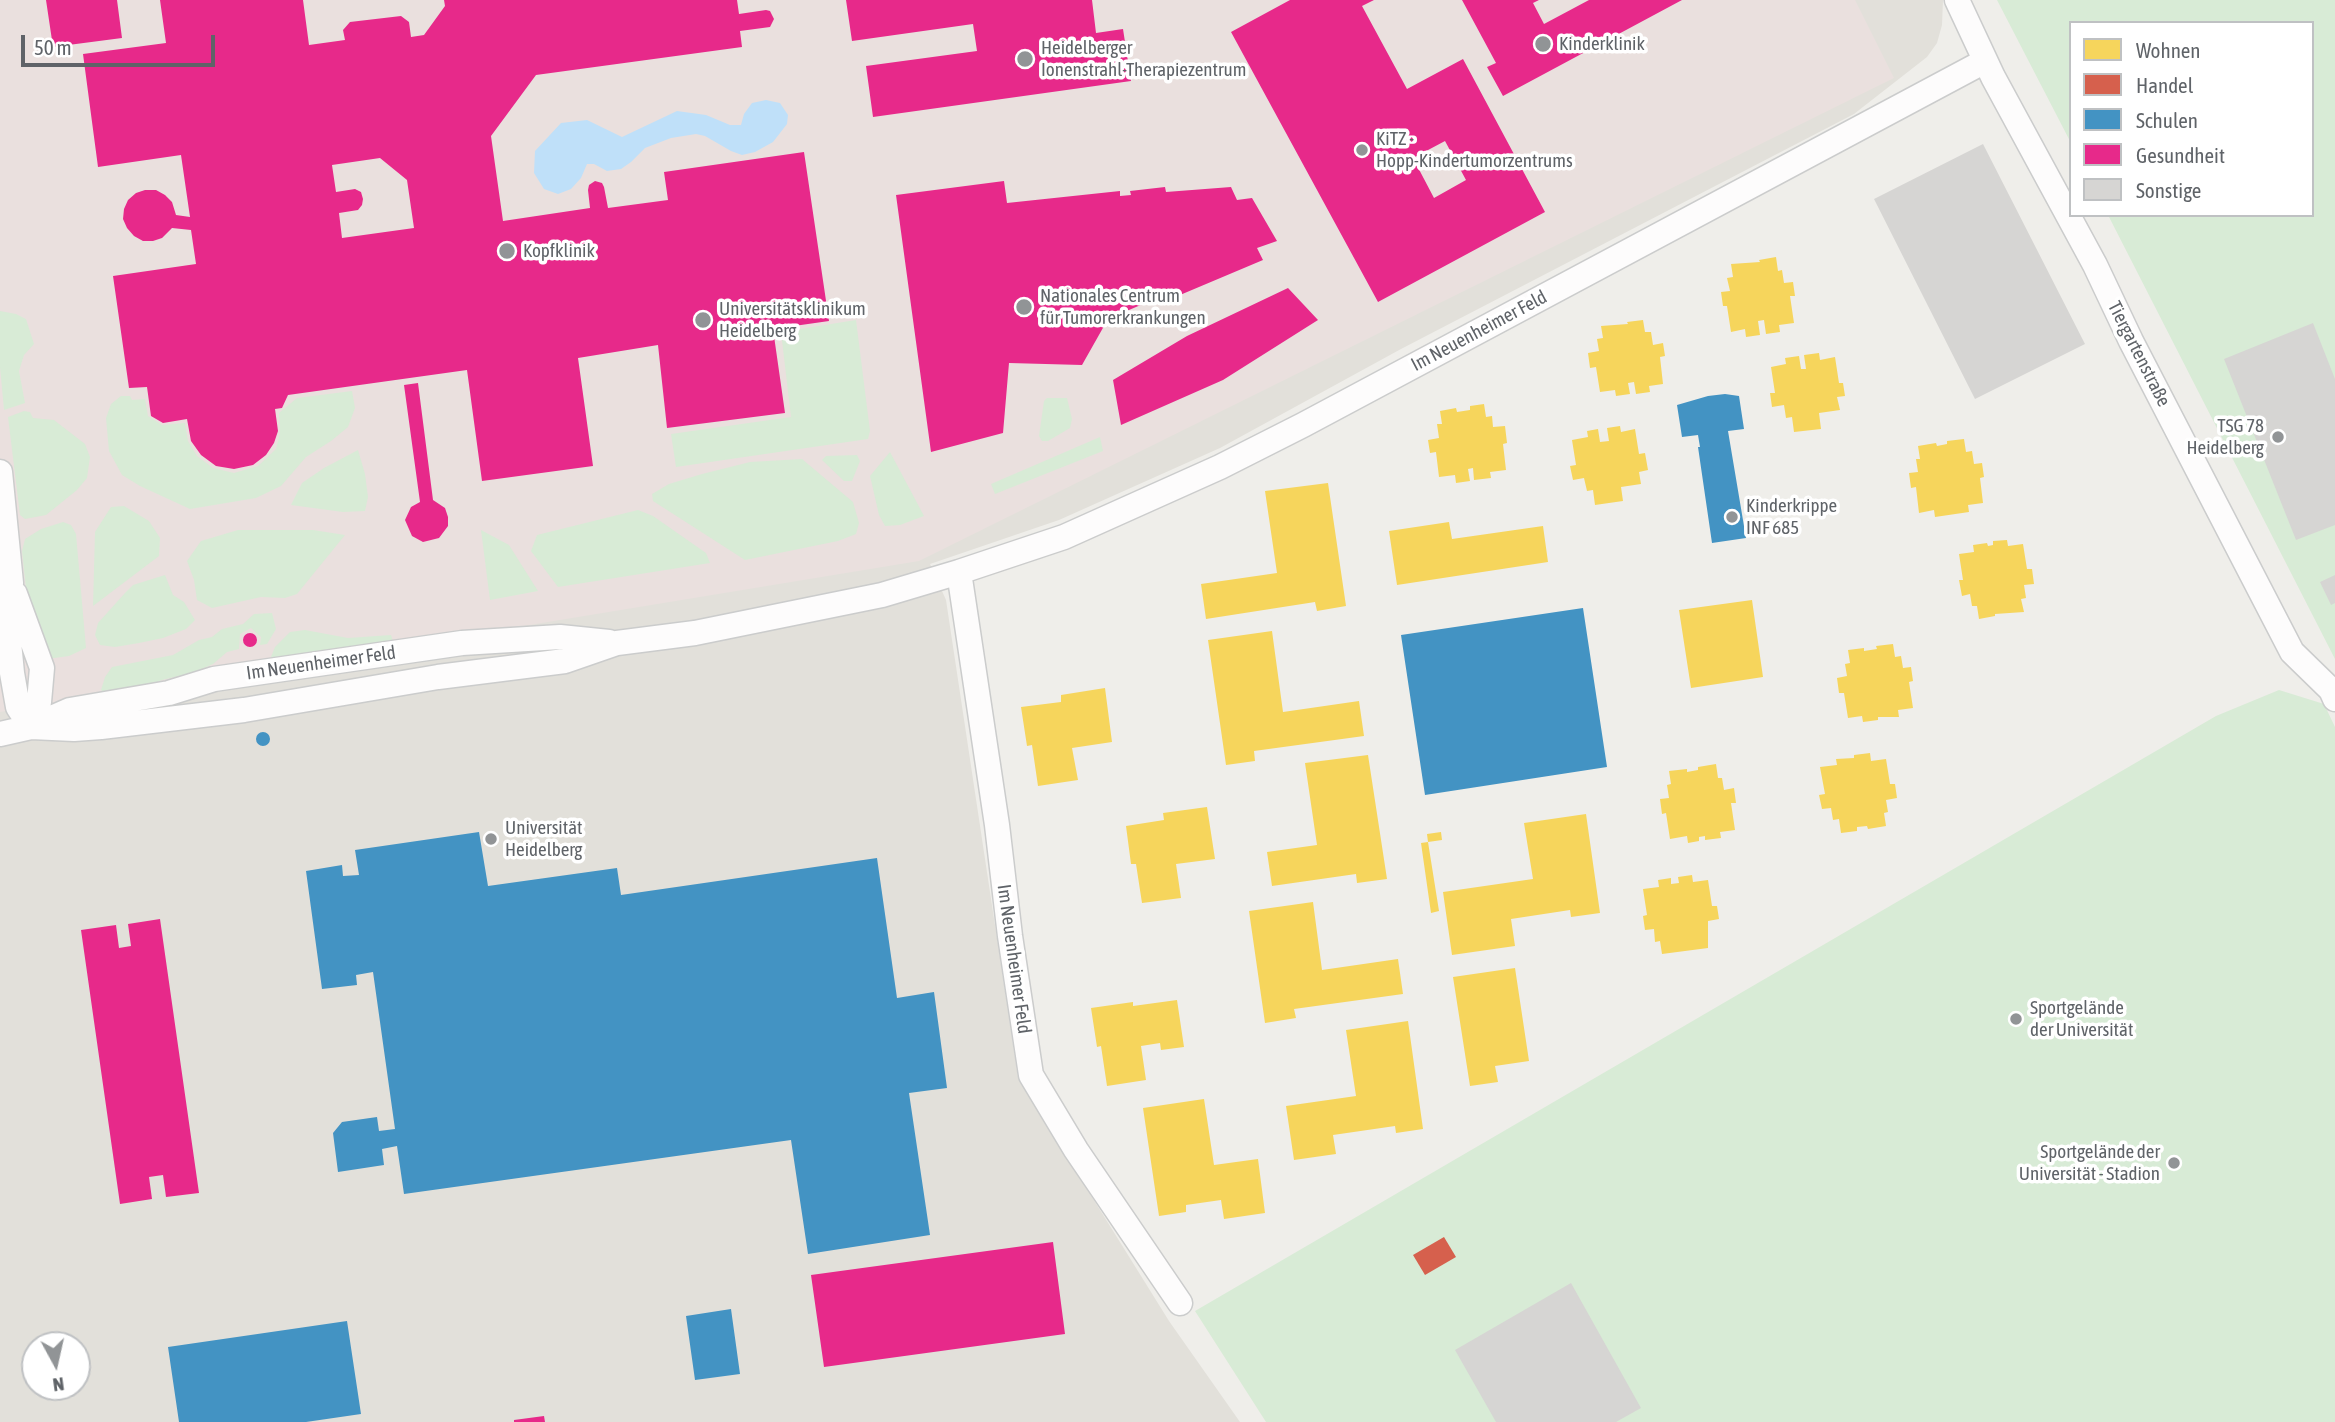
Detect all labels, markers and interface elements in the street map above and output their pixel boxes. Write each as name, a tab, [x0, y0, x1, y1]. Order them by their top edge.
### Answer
scale bar	[24, 21, 219, 65]
legend	[2069, 21, 2314, 217]
place label: Kinderklinik	[1559, 33, 1645, 55]
marker: Kinderklinik	[1533, 34, 1553, 54]
text: 50 m	[34, 35, 72, 59]
place label: Heidelberger Ionenstrahl-Therapiezentrum	[1041, 37, 1246, 81]
text: Wohnen	[2136, 38, 2201, 62]
marker: Heidelberger Ionenstrahl-Therapiezentrum	[1015, 49, 1035, 69]
text: Handel	[2136, 73, 2193, 97]
text: Schulen	[2136, 108, 2198, 132]
place label: KiTZ - Hopp-Kindertumorzentrums	[1376, 128, 1573, 172]
marker: KiTZ - Hopp-Kindertumorzentrums	[1354, 142, 1370, 158]
text: Gesundheit	[2136, 143, 2225, 167]
text: Sonstige	[2136, 178, 2201, 202]
place label: Kopfklinik	[523, 240, 595, 262]
marker: Kopfklinik	[497, 241, 517, 261]
place label: Nationales Centrum für Tumorerkrankungen	[1040, 285, 1206, 329]
street label: Im Neuenheimer Feld	[1407, 286, 1551, 376]
marker: Nationales Centrum für Tumorerkrankungen	[1014, 297, 1034, 317]
place label: Universitätsklinikum Heidelberg	[719, 298, 866, 342]
street label: Tiergartenstraße	[2103, 298, 2175, 410]
marker: Universitätsklinikum Heidelberg	[693, 310, 713, 330]
place label: TSG 78 Heidelberg	[2186, 415, 2264, 459]
marker: TSG 78 Heidelberg	[2270, 429, 2286, 445]
place label: Kinderkrippe INF 685	[1746, 495, 1837, 539]
marker: Kinderkrippe INF 685	[1724, 509, 1740, 525]
street label: Im Neuenheimer Feld	[245, 641, 397, 685]
place label: Universität Heidelberg	[505, 817, 583, 861]
marker: Universität Heidelberg	[483, 831, 499, 847]
street label: Im Neuenheimer Feld	[992, 883, 1036, 1035]
place label: Sportgelände der Universität	[2030, 997, 2133, 1041]
marker: Sportgelände der Universität	[2008, 1011, 2024, 1027]
place label: Sportgelände der Universität - Stadion	[2019, 1141, 2160, 1185]
marker: Sportgelände der Universität - Stadion	[2166, 1155, 2182, 1171]
north arrow	[21, 1331, 91, 1401]
text: N	[52, 1373, 66, 1396]

